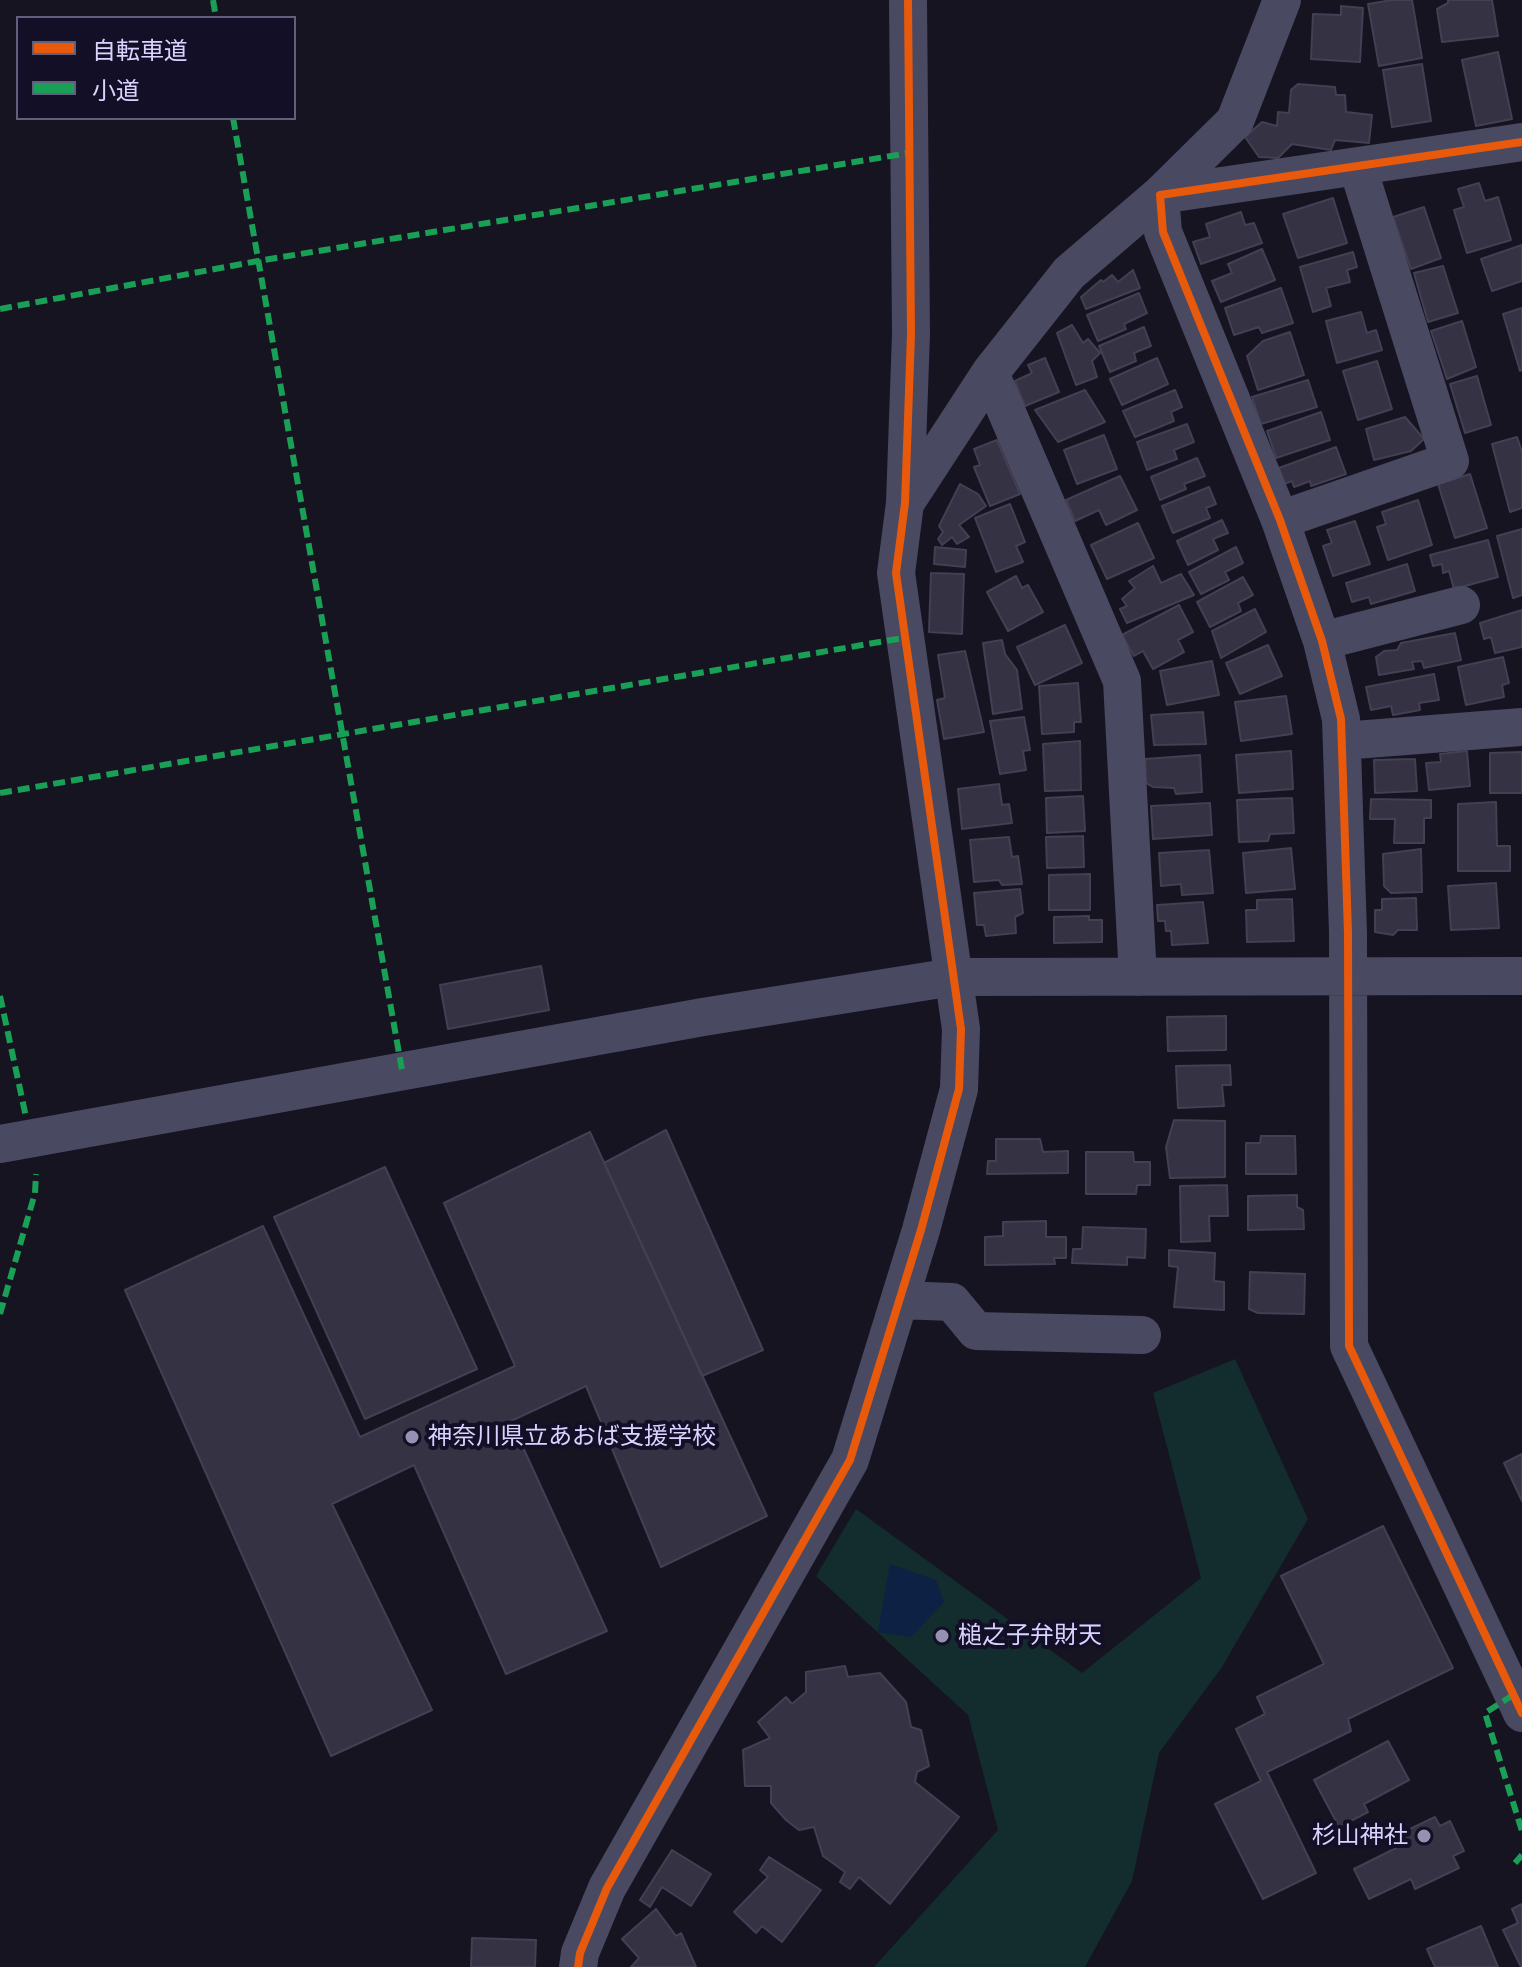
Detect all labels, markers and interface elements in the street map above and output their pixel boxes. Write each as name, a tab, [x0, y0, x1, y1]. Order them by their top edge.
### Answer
legend	[16, 16, 296, 120]
text: 自転車道	[92, 37, 188, 65]
text: 小道	[92, 77, 140, 105]
place label: 神奈川県立あおば支援学校	[428, 1423, 716, 1451]
marker: 神奈川県立あおば支援学校	[403, 1428, 421, 1446]
place label: 槌之子弁財天	[958, 1622, 1102, 1650]
marker: 槌之子弁財天	[933, 1627, 951, 1645]
place label: 杉山神社	[1312, 1822, 1408, 1850]
marker: 杉山神社	[1415, 1827, 1433, 1845]

